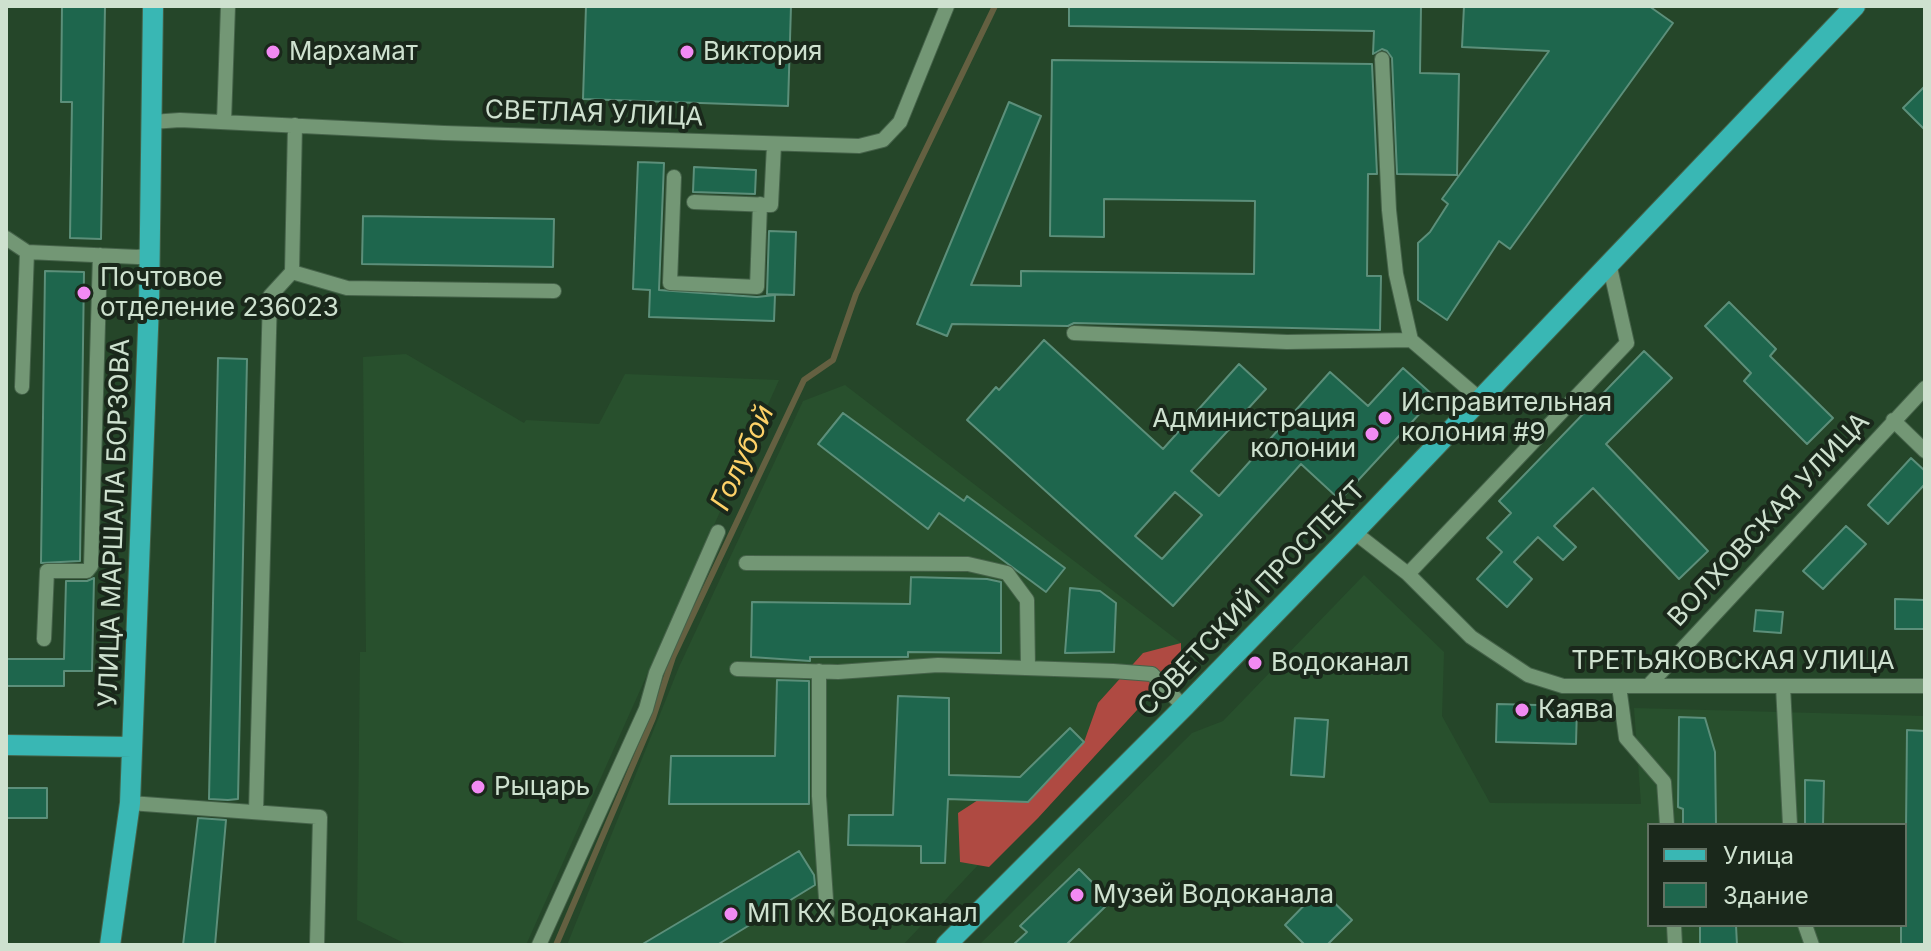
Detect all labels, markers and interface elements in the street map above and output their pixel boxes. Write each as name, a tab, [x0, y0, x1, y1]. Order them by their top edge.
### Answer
place label: Мархамат	[289, 36, 418, 68]
place label: Виктория	[703, 36, 822, 68]
marker: Мархамат	[264, 43, 282, 61]
marker: Виктория	[678, 43, 696, 61]
street label: СВЕТЛАЯ УЛИЦА	[484, 95, 704, 133]
place label: Почтовое отделение 236023	[100, 262, 339, 324]
marker: Почтовое отделение 236023	[75, 284, 93, 302]
street label: УЛИЦА МАРШАЛА БОРЗОВА	[93, 338, 137, 708]
place label: Исправительная колония #9	[1401, 387, 1612, 448]
water label: Голубой	[704, 400, 782, 516]
place label: Администрация колонии	[1152, 403, 1356, 464]
street label: ВОЛХОВСКАЯ УЛИЦА	[1662, 407, 1876, 633]
marker: Исправительная колония #9	[1376, 409, 1394, 427]
marker: Администрация колонии	[1363, 425, 1381, 443]
street label: СОВЕТСКИЙ ПРОСПЕКТ	[1132, 475, 1372, 723]
street label: ТРЕТЬЯКОВСКАЯ УЛИЦА	[1571, 645, 1895, 677]
place label: Водоканал	[1271, 647, 1409, 679]
marker: Водоканал	[1246, 654, 1264, 672]
place label: Каява	[1538, 694, 1614, 726]
marker: Каява	[1513, 701, 1531, 719]
place label: Рыцарь	[494, 771, 590, 803]
marker: Рыцарь	[469, 778, 487, 796]
legend	[1647, 823, 1907, 927]
text: Улица	[1723, 841, 1794, 870]
place label: Музей Водоканала	[1093, 879, 1334, 911]
text: Здание	[1723, 881, 1809, 910]
marker: Музей Водоканала	[1068, 886, 1086, 904]
place label: МП КХ Водоканал	[747, 898, 978, 930]
marker: МП КХ Водоканал	[722, 905, 740, 923]

